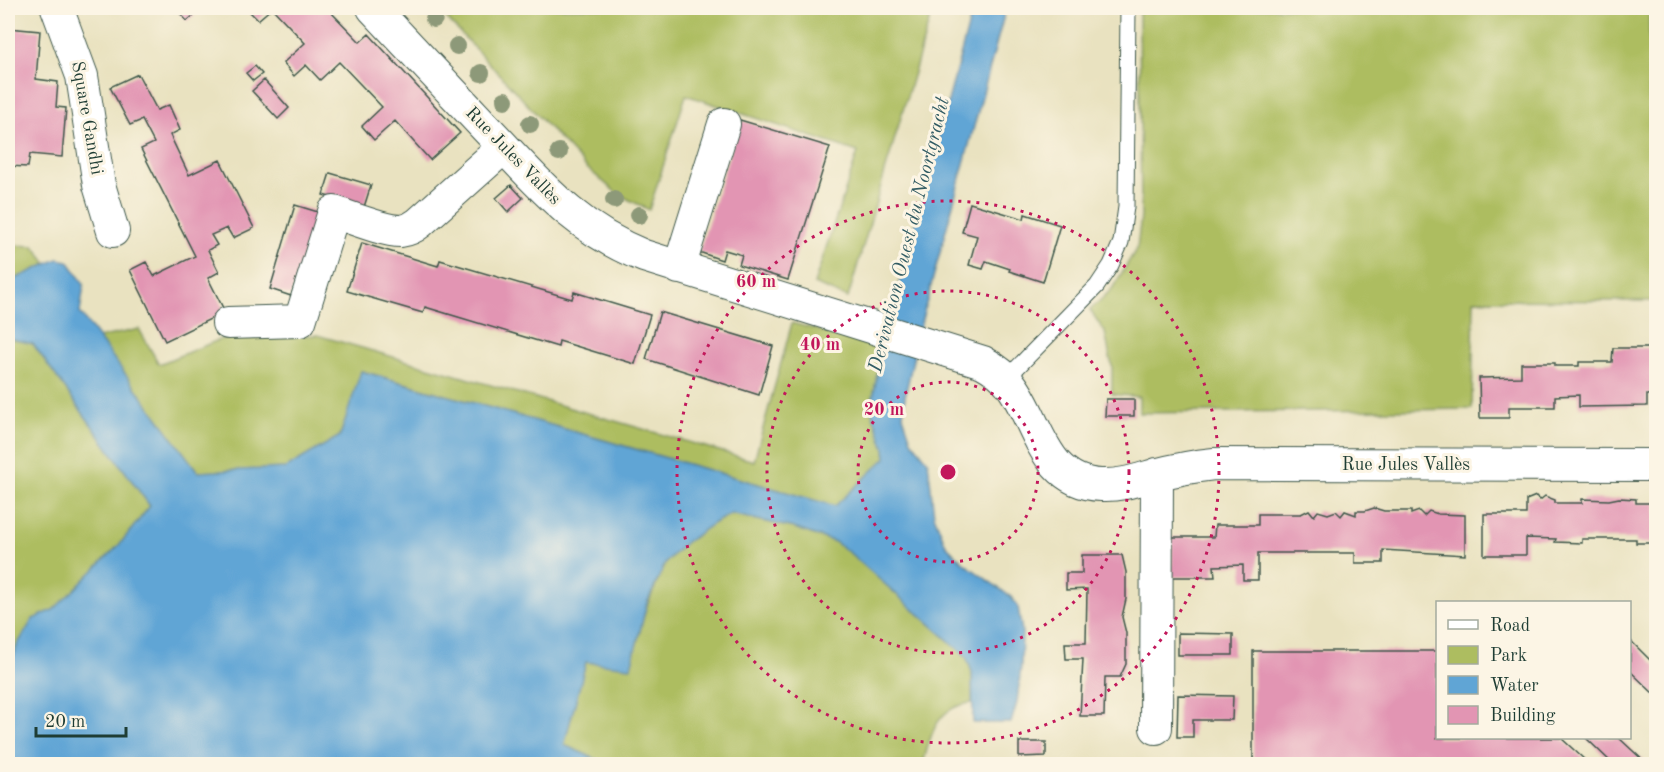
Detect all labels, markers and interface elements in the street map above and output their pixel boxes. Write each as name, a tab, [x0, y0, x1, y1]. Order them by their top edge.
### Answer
street label: Square Gandhi	[68, 60, 106, 176]
water label: Derivation Ouest du Noortgracht	[866, 95, 954, 376]
street label: Rue Jules Vallès	[462, 104, 564, 209]
text: 60 m	[736, 273, 776, 291]
text: 40 m	[800, 336, 840, 354]
text: 20 m	[864, 401, 904, 419]
street label: Rue Jules Vallès	[1342, 456, 1470, 474]
centre of rings	[938, 462, 958, 482]
legend	[1436, 601, 1631, 739]
text: Road	[1490, 617, 1530, 635]
text: Park	[1490, 647, 1527, 665]
text: Water	[1490, 677, 1539, 695]
scale bar	[36, 700, 126, 738]
text: Building	[1490, 707, 1556, 725]
text: 20 m	[45, 713, 85, 731]

